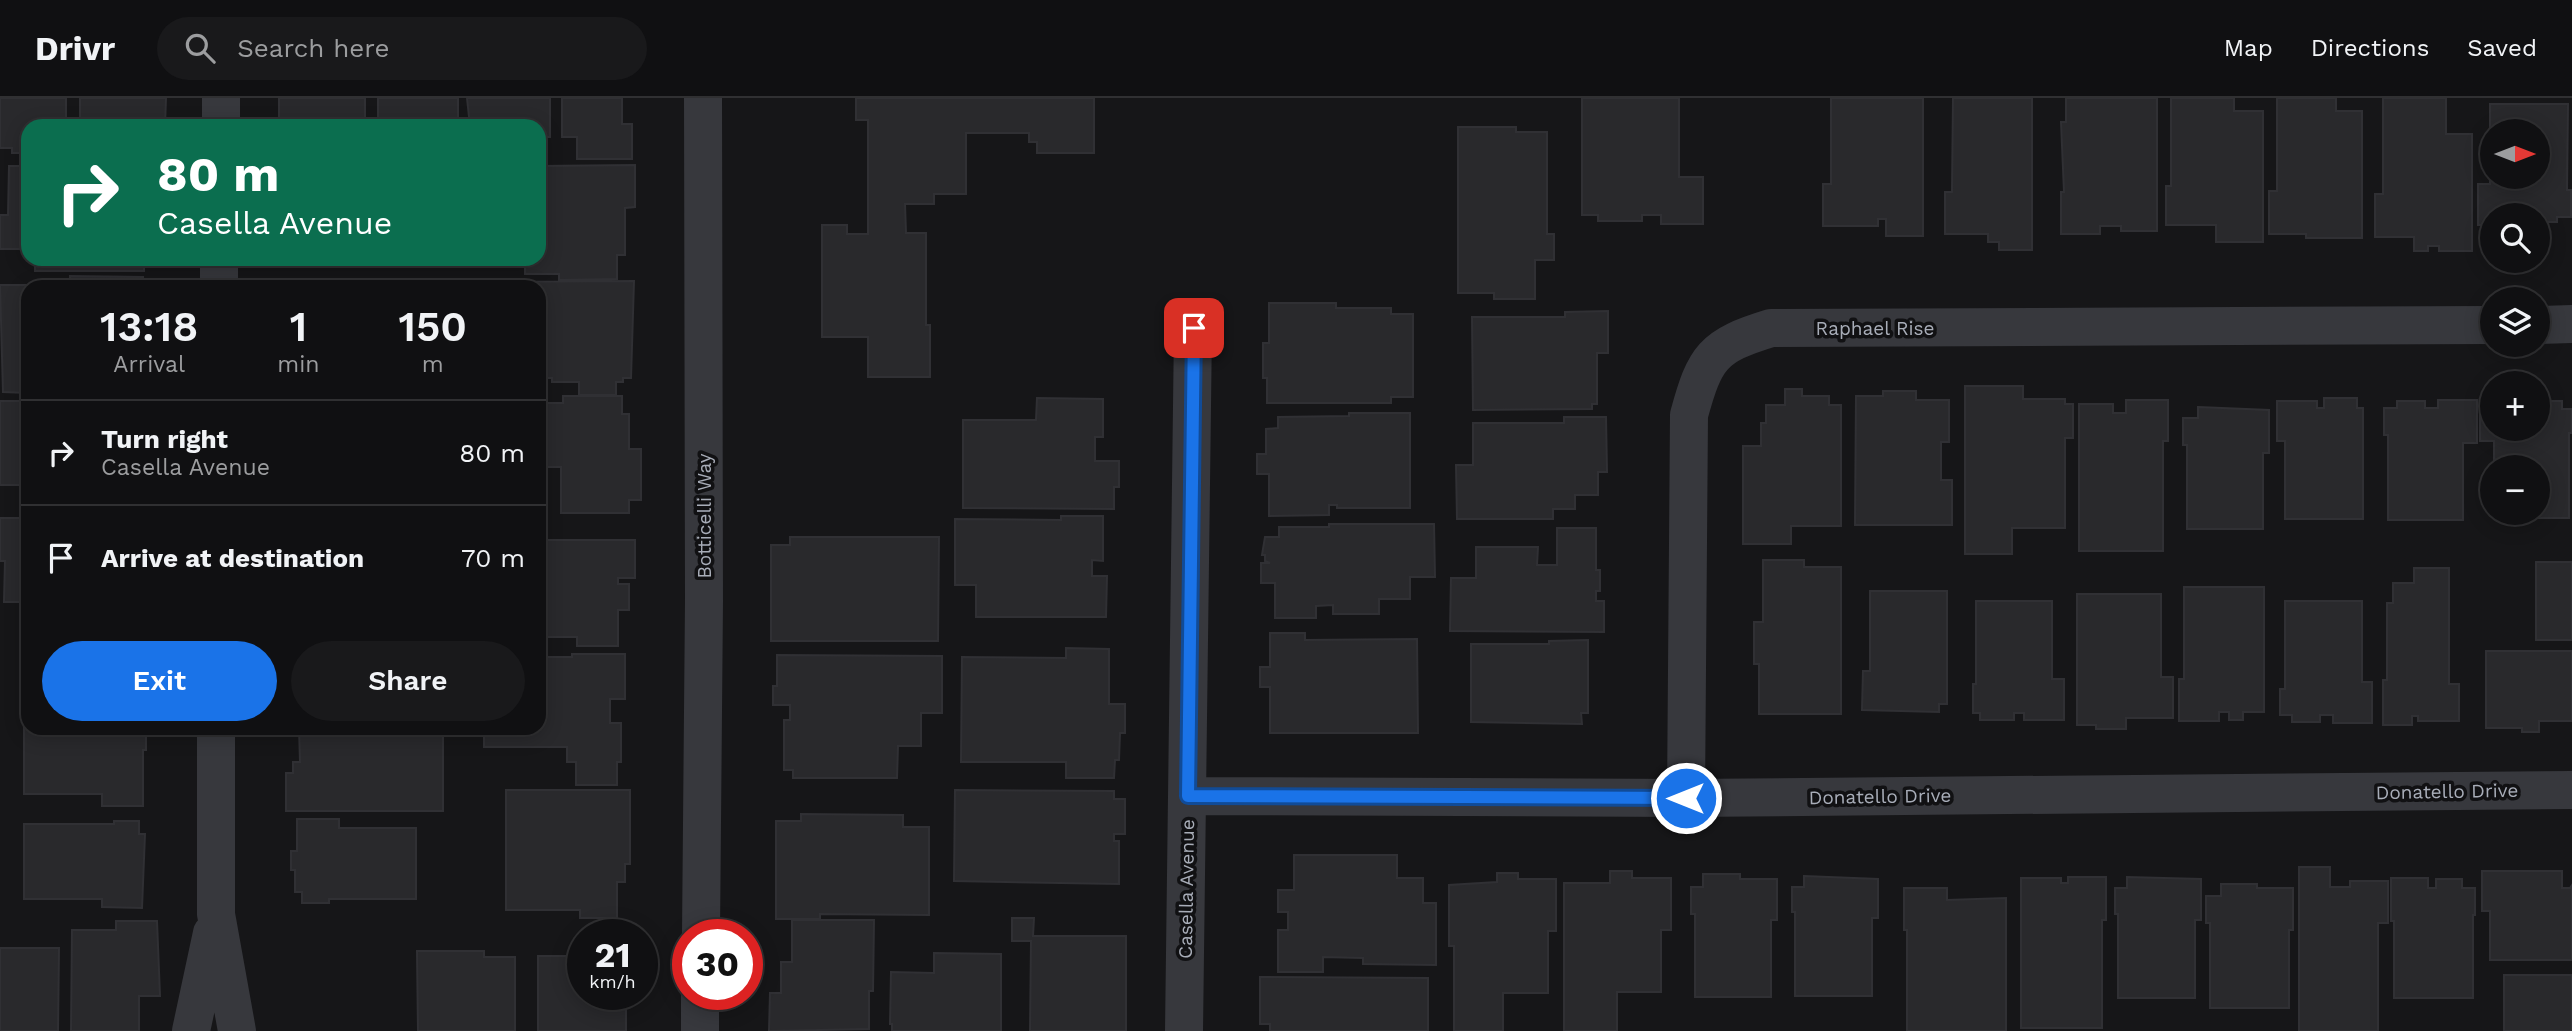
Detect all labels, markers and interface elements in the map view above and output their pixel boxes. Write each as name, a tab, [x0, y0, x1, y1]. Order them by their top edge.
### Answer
search box	[157, 17, 647, 80]
text: Drivr	[35, 29, 115, 68]
icon: search	[181, 29, 219, 67]
text: Search here	[237, 33, 390, 63]
text: Map	[2224, 34, 2273, 62]
text: Directions	[2311, 34, 2429, 62]
text: Saved	[2467, 34, 2537, 62]
north arrow	[2480, 119, 2550, 189]
map controls	[2480, 119, 2550, 525]
text: 80 m	[157, 145, 279, 203]
icon: right	[42, 147, 133, 238]
button: search	[2480, 203, 2550, 273]
text: Casella Avenue	[157, 204, 392, 242]
button: layers	[2480, 287, 2550, 357]
pin	[1164, 298, 1224, 358]
text: 13:18	[100, 302, 198, 351]
text: 1	[290, 302, 307, 351]
text: 150	[398, 302, 467, 351]
icon: arrive	[1175, 309, 1213, 347]
street label: Raphael Rise	[1816, 317, 1934, 340]
text: Arrival	[113, 351, 185, 378]
text: min	[277, 351, 320, 378]
text: m	[422, 351, 444, 378]
button: +	[2480, 371, 2550, 441]
text: Turn right	[101, 424, 228, 454]
icon: right	[42, 434, 80, 472]
text: 80 m	[459, 438, 525, 468]
street label: Botticelli Way	[693, 453, 716, 579]
text: Casella Avenue	[101, 454, 270, 481]
button: −	[2480, 455, 2550, 525]
icon: arrive	[42, 539, 80, 577]
text: Arrive at destination	[101, 543, 364, 573]
text: 70 m	[461, 543, 525, 573]
button: Exit	[42, 641, 277, 721]
button: Share	[291, 641, 525, 721]
position arrow	[1649, 761, 1723, 835]
street label: Donatello Drive	[2375, 779, 2519, 804]
street label: Donatello Drive	[1808, 784, 1952, 809]
street label: Casella Avenue	[1174, 819, 1199, 959]
speed limit sign: 30	[672, 919, 763, 1010]
text: 21	[595, 934, 630, 976]
text: km/h	[589, 971, 636, 992]

